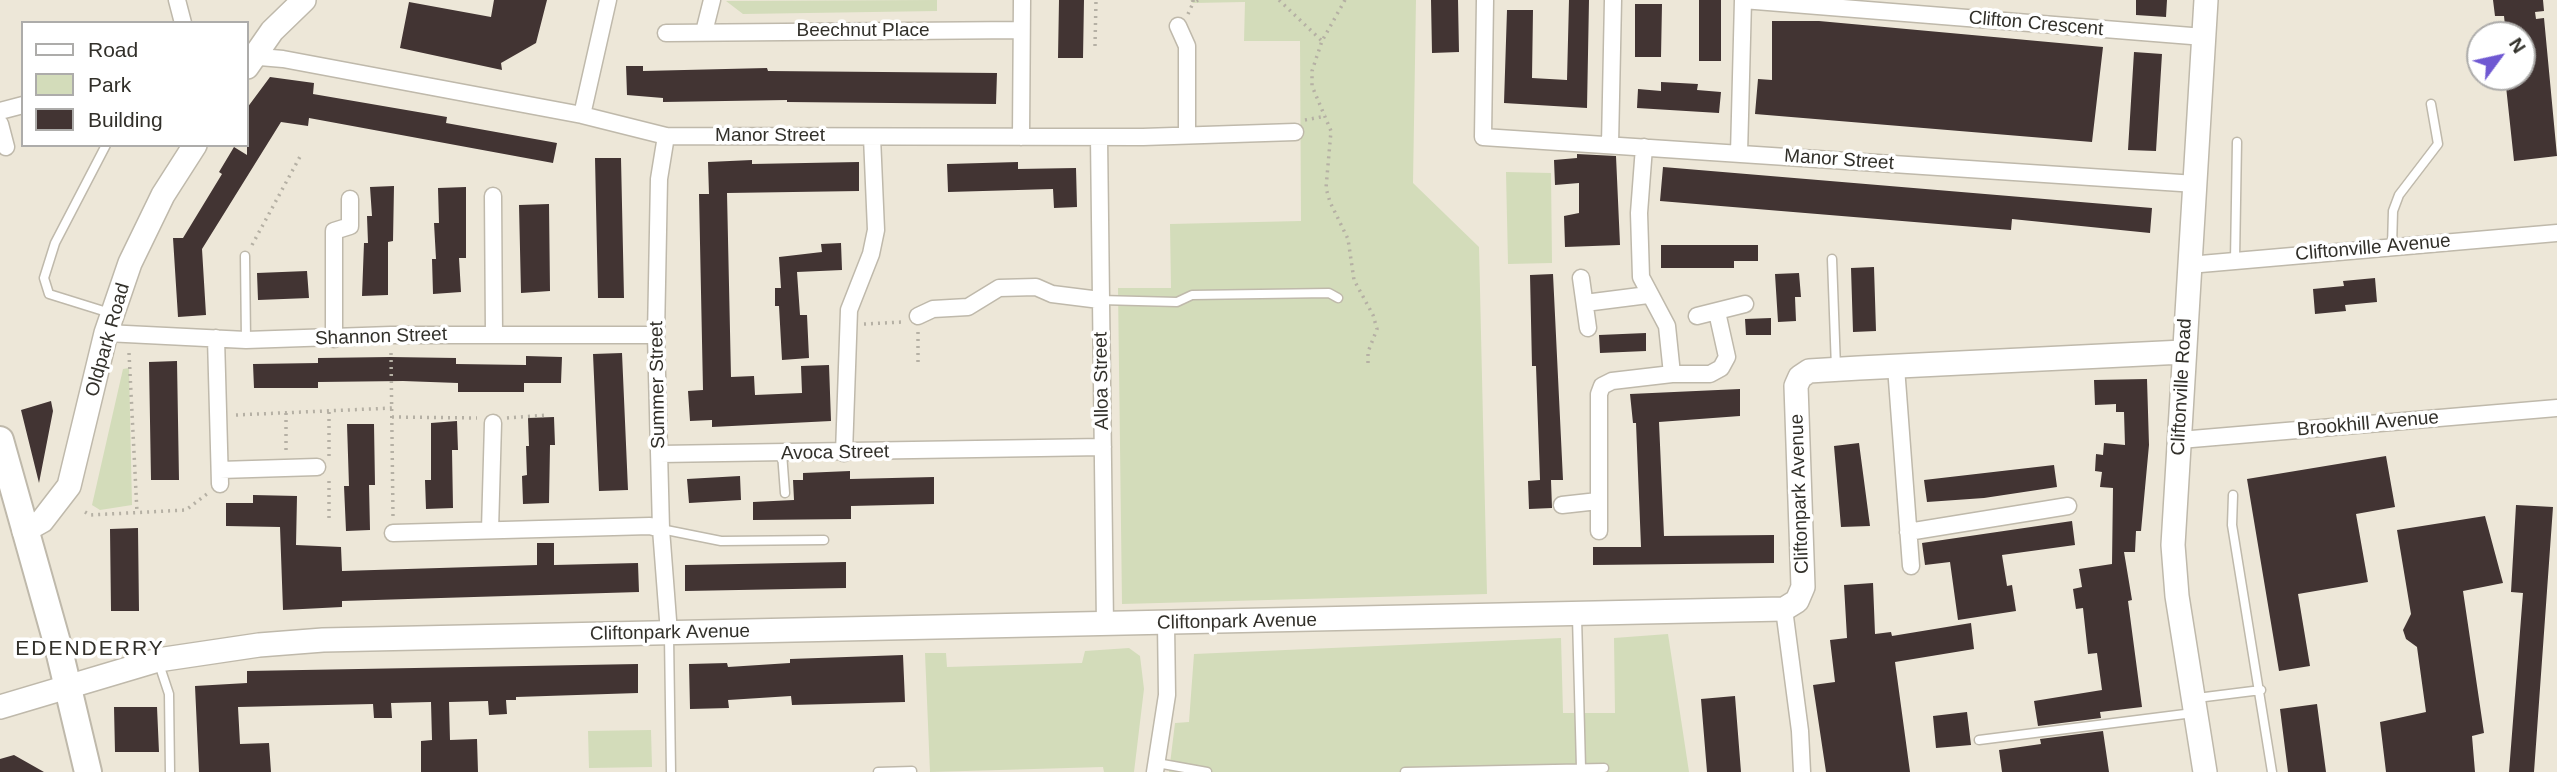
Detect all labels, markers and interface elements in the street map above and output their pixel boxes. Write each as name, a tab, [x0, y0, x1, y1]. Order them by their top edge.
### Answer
street label: Clifton Crescent	[1968, 7, 2104, 41]
street label: Beechnut Place	[796, 20, 930, 42]
legend	[21, 21, 248, 147]
north arrow	[2466, 21, 2536, 91]
text: N	[2505, 34, 2530, 57]
text: Road	[88, 38, 138, 61]
text: Park	[88, 73, 131, 96]
text: Building	[88, 108, 163, 131]
street label: Manor Street	[715, 125, 825, 147]
street label: Manor Street	[1783, 145, 1895, 175]
street label: Cliftonville Avenue	[2294, 230, 2452, 266]
street label: Oldpark Road	[81, 281, 135, 399]
street label: Cliftonville Road	[2167, 318, 2197, 456]
street label: Summer Street	[645, 321, 671, 449]
street label: Shannon Street	[315, 323, 447, 351]
street label: Alloa Street	[1090, 332, 1114, 430]
street label: Brookhill Avenue	[2296, 406, 2440, 442]
street label: Cliftonpark Avenue	[1786, 414, 1814, 574]
street label: Avoca Street	[781, 441, 889, 465]
street label: Cliftonpark Avenue	[1157, 609, 1317, 635]
street label: Cliftonpark Avenue	[590, 620, 750, 646]
district label: EDENDERRY	[16, 636, 164, 662]

